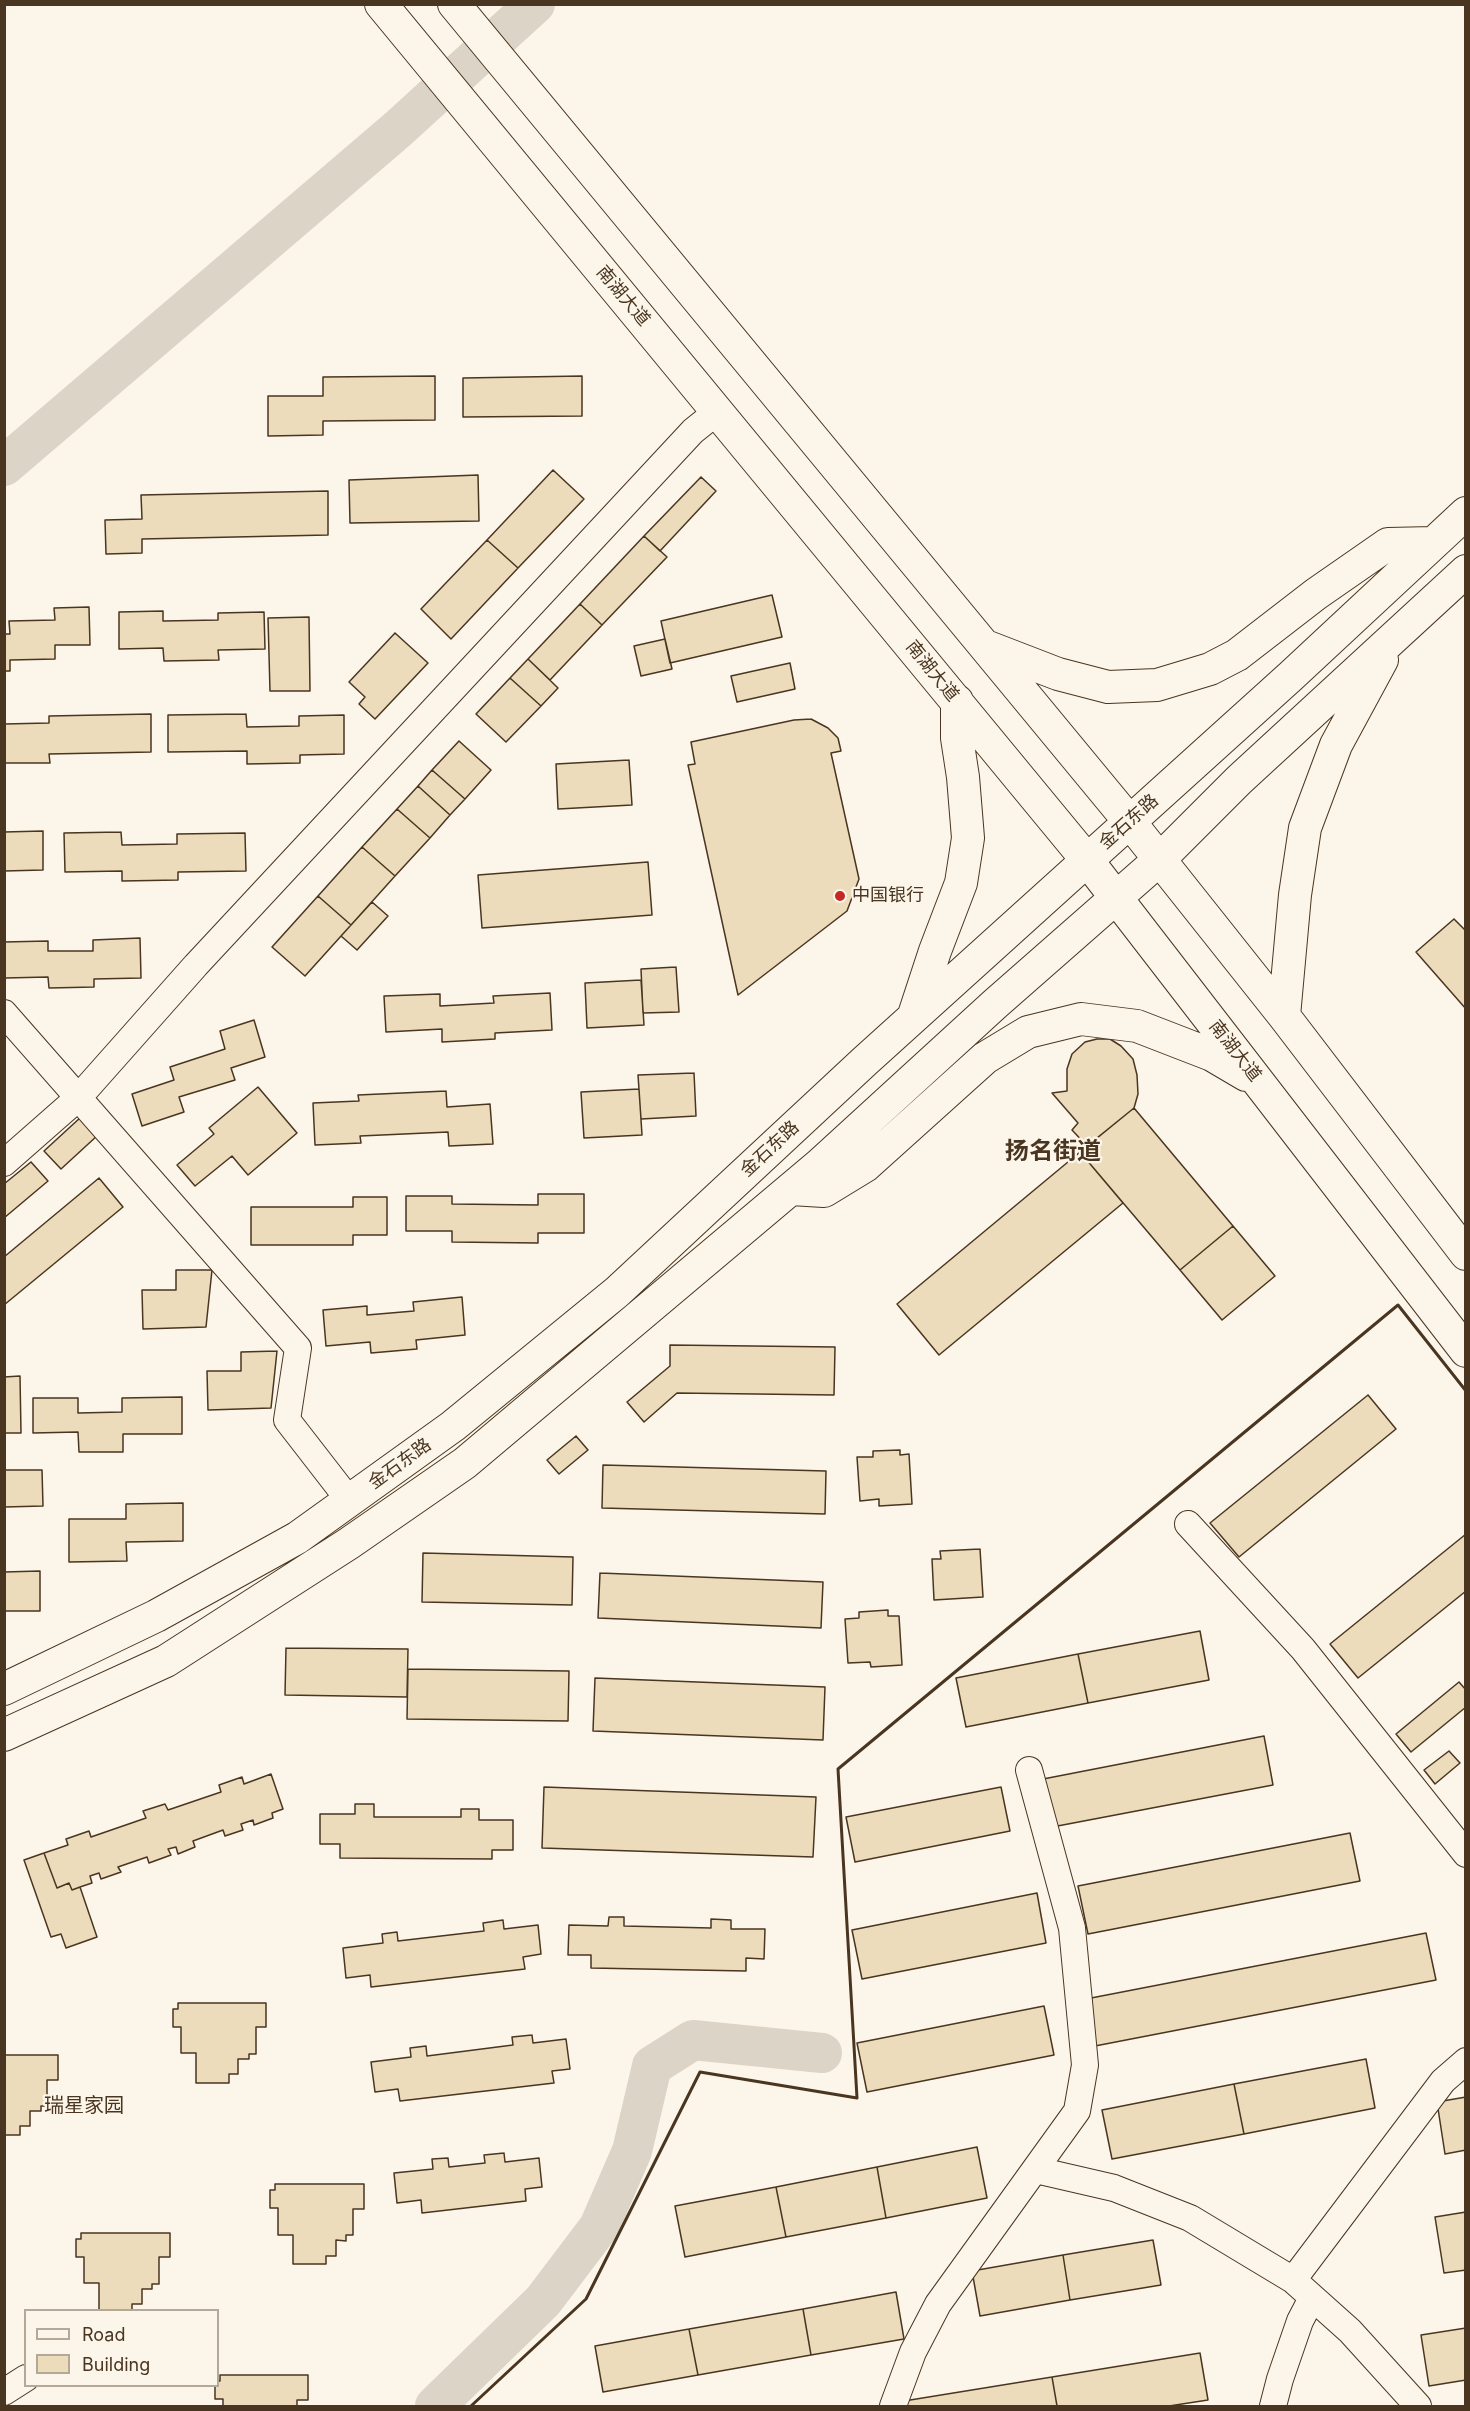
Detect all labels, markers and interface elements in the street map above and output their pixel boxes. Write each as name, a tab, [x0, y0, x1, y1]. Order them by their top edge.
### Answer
street label: 南湖大道	[592, 261, 654, 331]
street label: 南湖大道	[901, 636, 963, 706]
street label: 金石东路	[1095, 790, 1163, 854]
place label: 中国银行	[852, 885, 924, 907]
marker: 中国银行	[833, 889, 847, 903]
street label: 南湖大道	[1204, 1016, 1266, 1086]
street label: 金石东路	[736, 1117, 804, 1181]
district label: 扬名街道	[1005, 1138, 1101, 1166]
street label: 金石东路	[365, 1434, 435, 1494]
district label: 瑞星家园	[44, 2094, 124, 2118]
legend	[24, 2309, 219, 2387]
text: Road	[82, 2324, 125, 2345]
text: Building	[82, 2354, 150, 2375]

